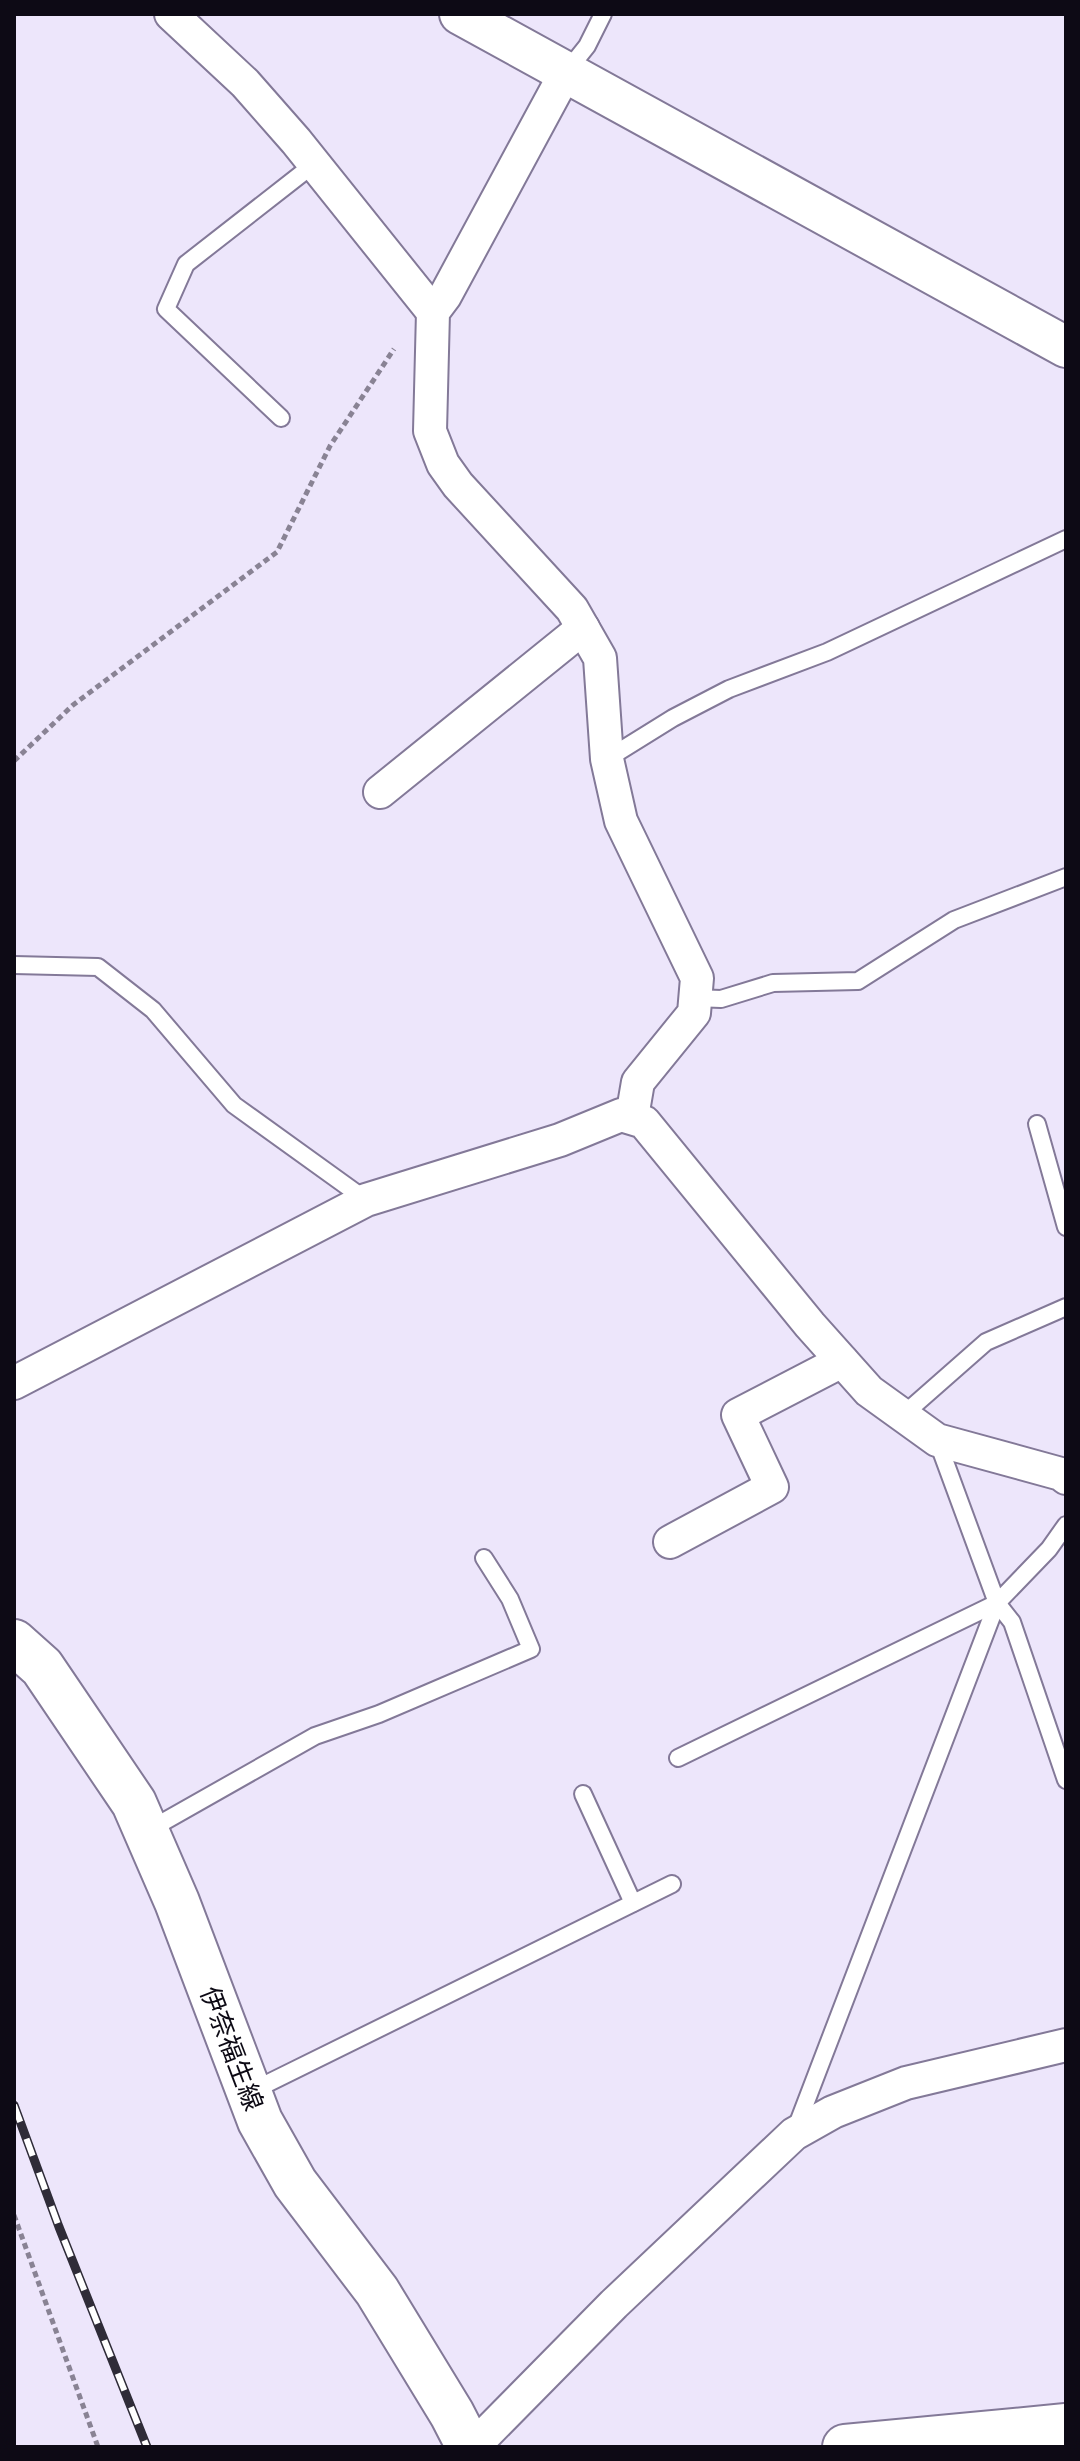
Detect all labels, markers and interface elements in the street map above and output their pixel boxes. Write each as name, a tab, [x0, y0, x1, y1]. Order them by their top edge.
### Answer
street label: 伊奈福生線	[195, 1982, 271, 2114]

